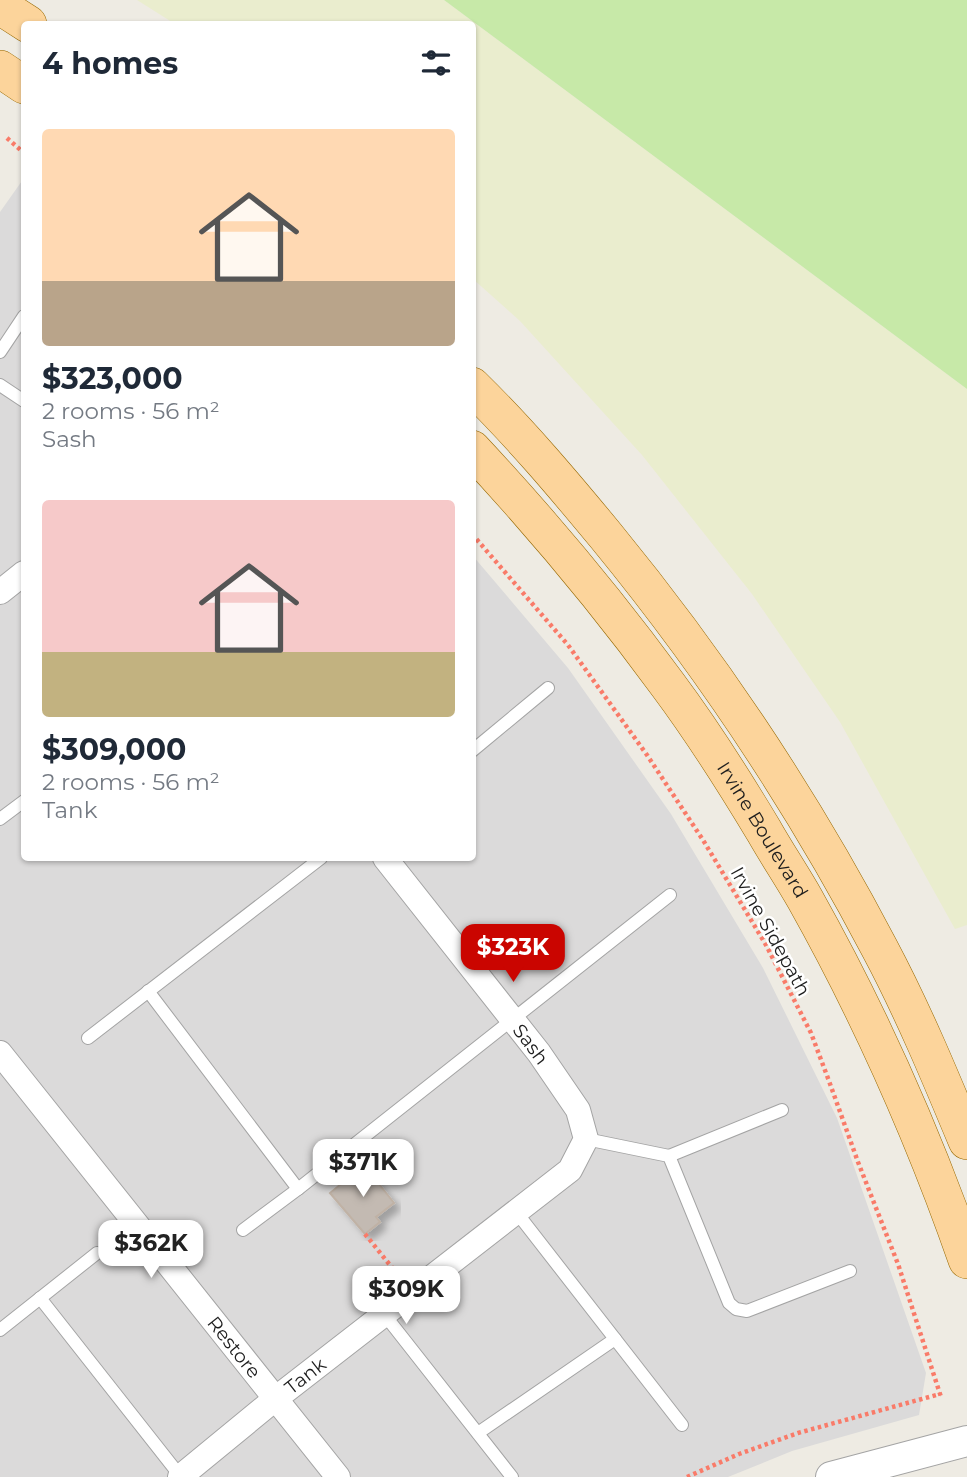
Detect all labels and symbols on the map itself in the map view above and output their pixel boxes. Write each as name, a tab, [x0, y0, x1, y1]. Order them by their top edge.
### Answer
street label: Irvine Boulevard	[712, 758, 813, 902]
street label: Irvine Sidepath	[726, 863, 816, 1000]
pin: $323K	[464, 925, 562, 984]
street label: Sash	[508, 1019, 553, 1069]
pin: $371K	[314, 1140, 412, 1199]
pin: $362K	[102, 1220, 200, 1280]
pin: $309K	[357, 1266, 455, 1326]
street label: Restore	[202, 1312, 266, 1383]
street label: Tank	[280, 1353, 331, 1399]

